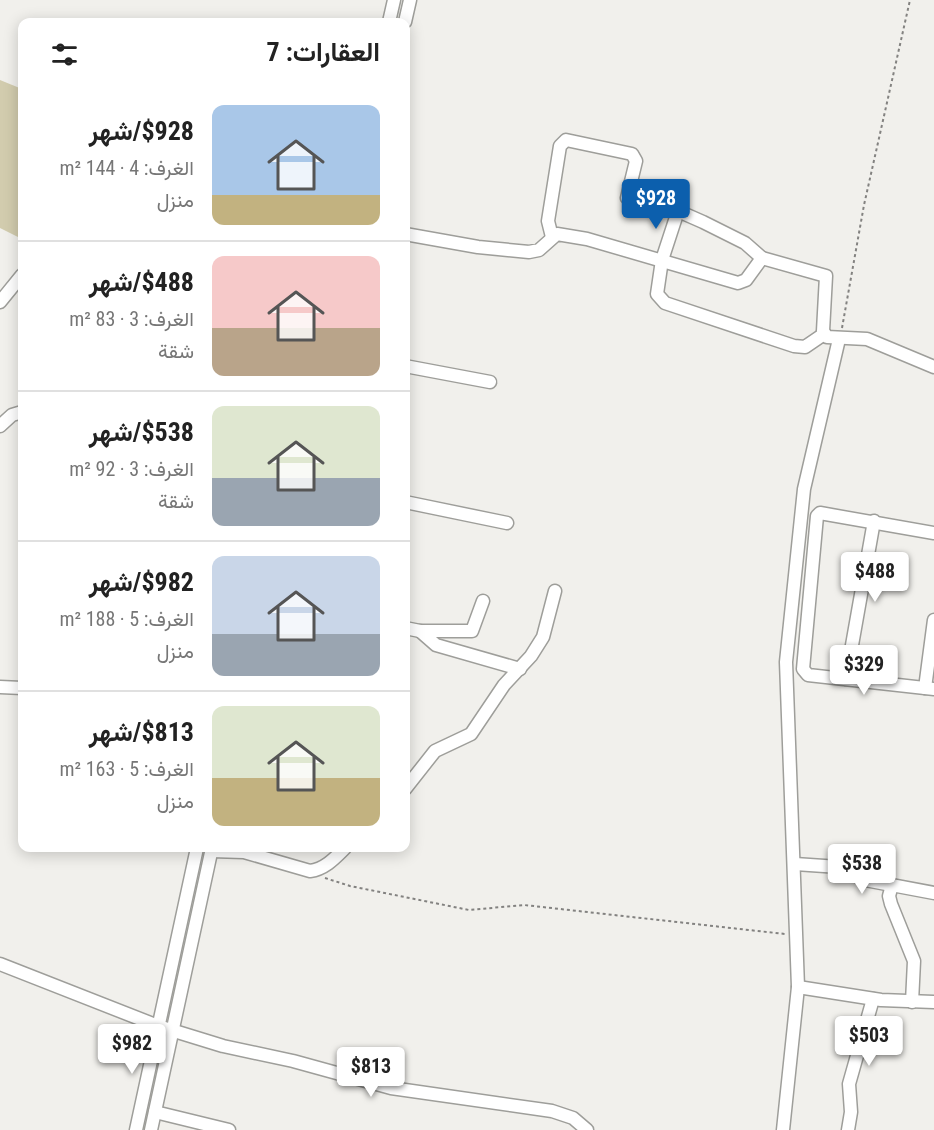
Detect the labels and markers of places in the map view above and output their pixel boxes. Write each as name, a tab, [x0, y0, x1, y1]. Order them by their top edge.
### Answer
pin: $928	[620, 179, 692, 230]
pin: $488	[839, 552, 911, 603]
pin: $329	[828, 645, 900, 696]
pin: $538	[826, 844, 898, 895]
pin: $503	[833, 1016, 905, 1067]
pin: $982	[96, 1024, 168, 1075]
pin: $813	[335, 1047, 407, 1098]

